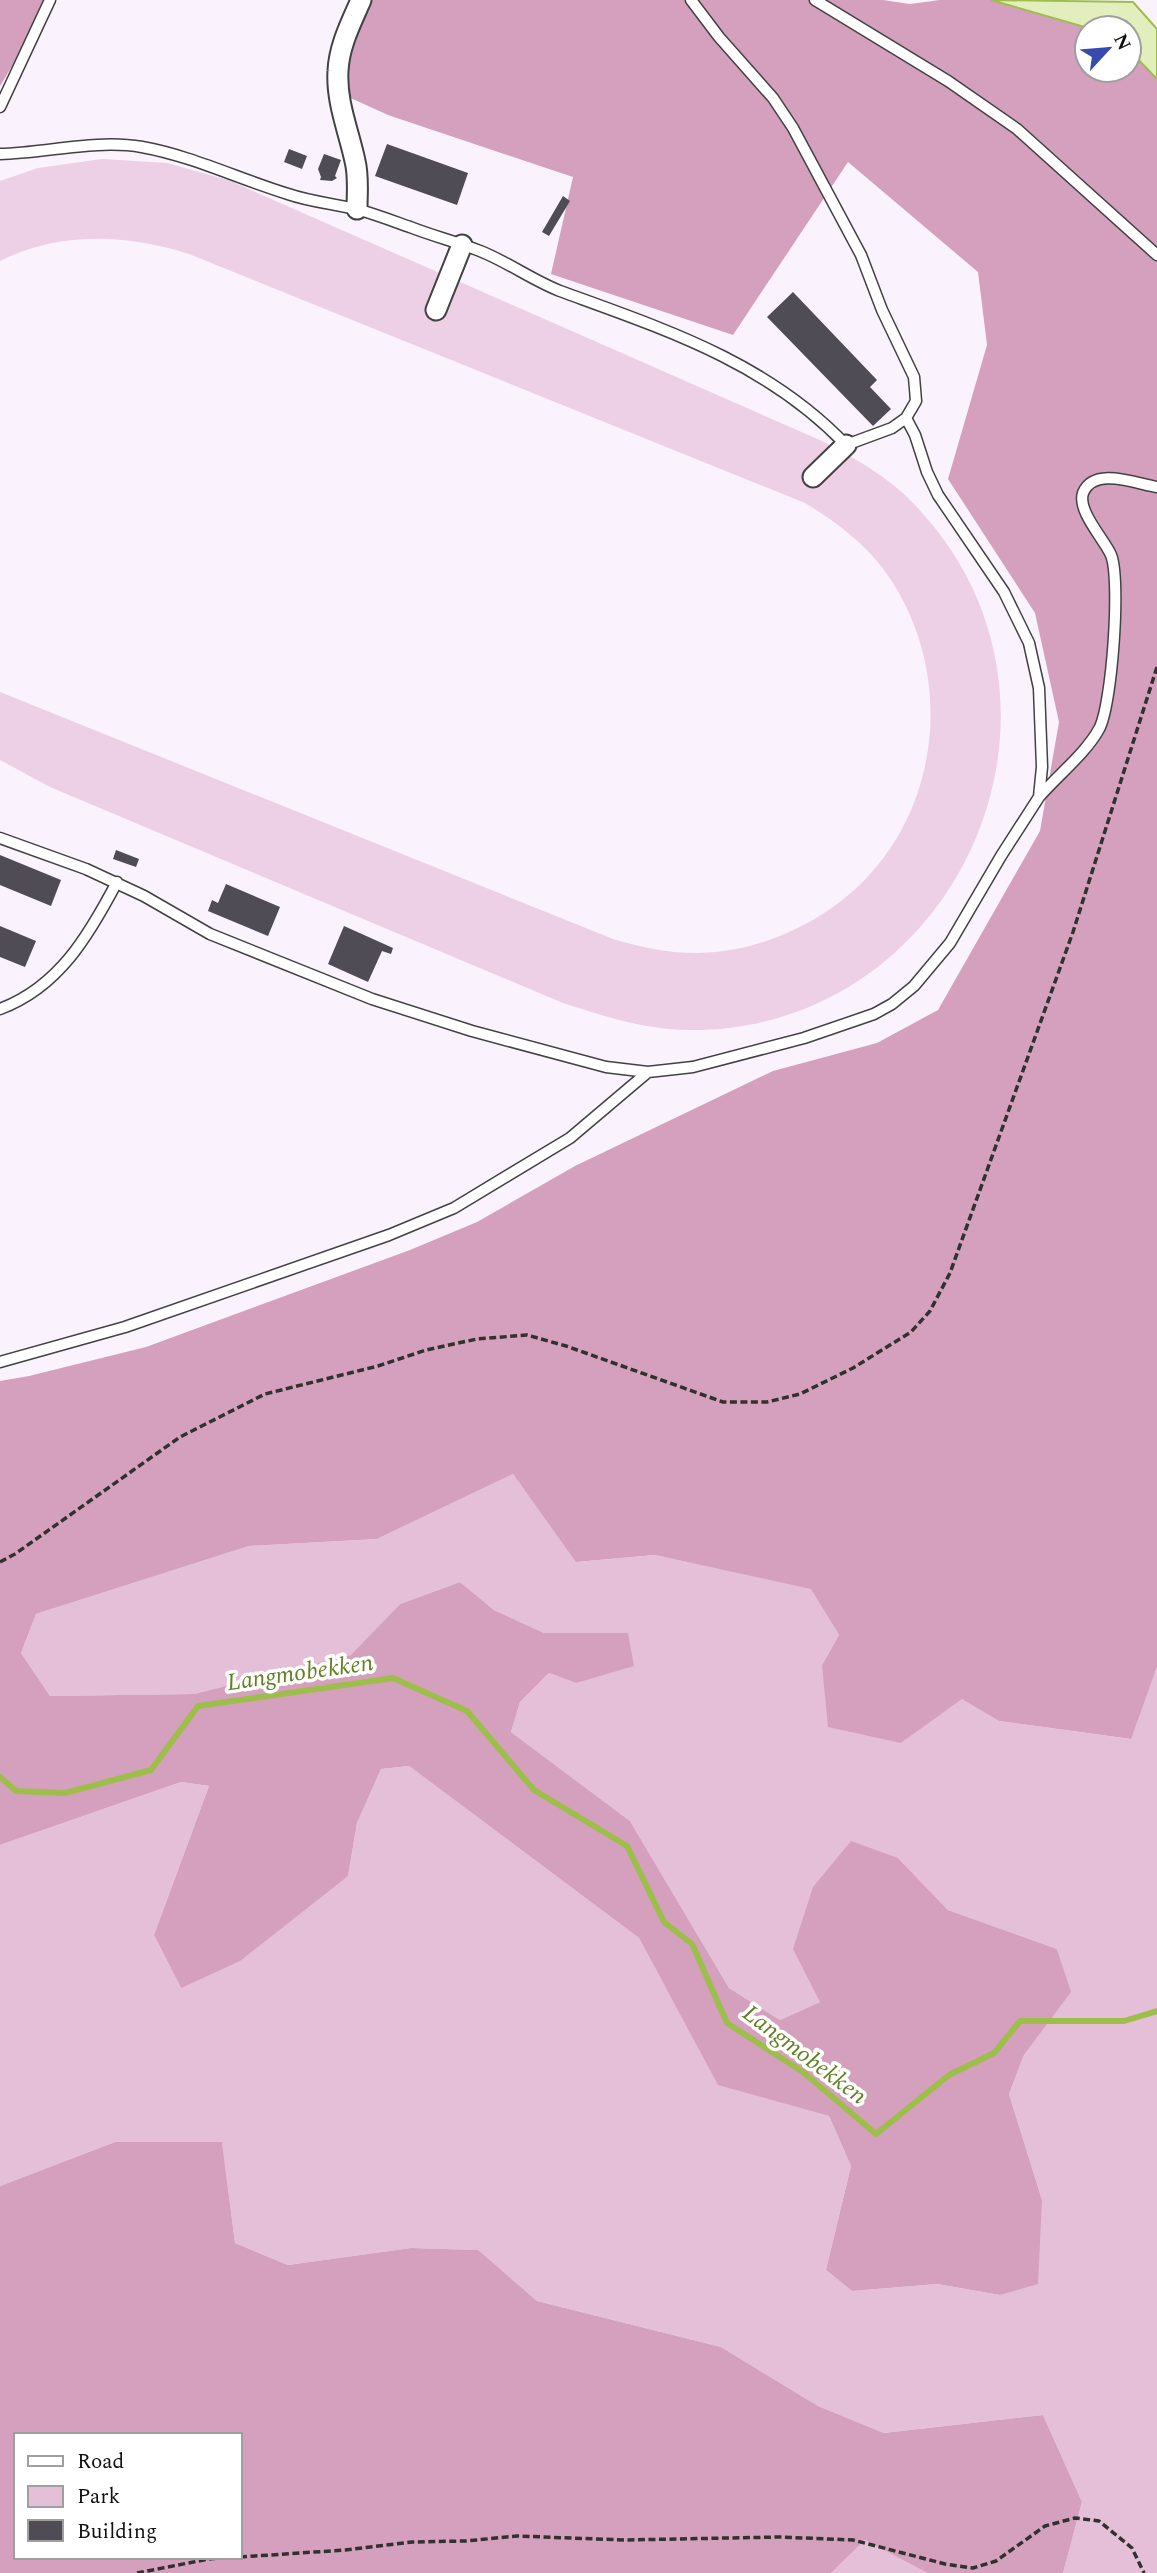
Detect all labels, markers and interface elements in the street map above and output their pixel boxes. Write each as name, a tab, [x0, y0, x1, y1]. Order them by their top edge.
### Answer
north arrow	[1073, 14, 1143, 84]
text: N	[1105, 29, 1138, 56]
water label: Langmobekken	[225, 1645, 376, 1701]
water label: Langmobekken	[735, 1996, 874, 2114]
legend	[14, 2433, 242, 2559]
text: Road	[77, 2446, 124, 2478]
text: Park	[77, 2481, 121, 2513]
text: Building	[77, 2516, 157, 2548]

